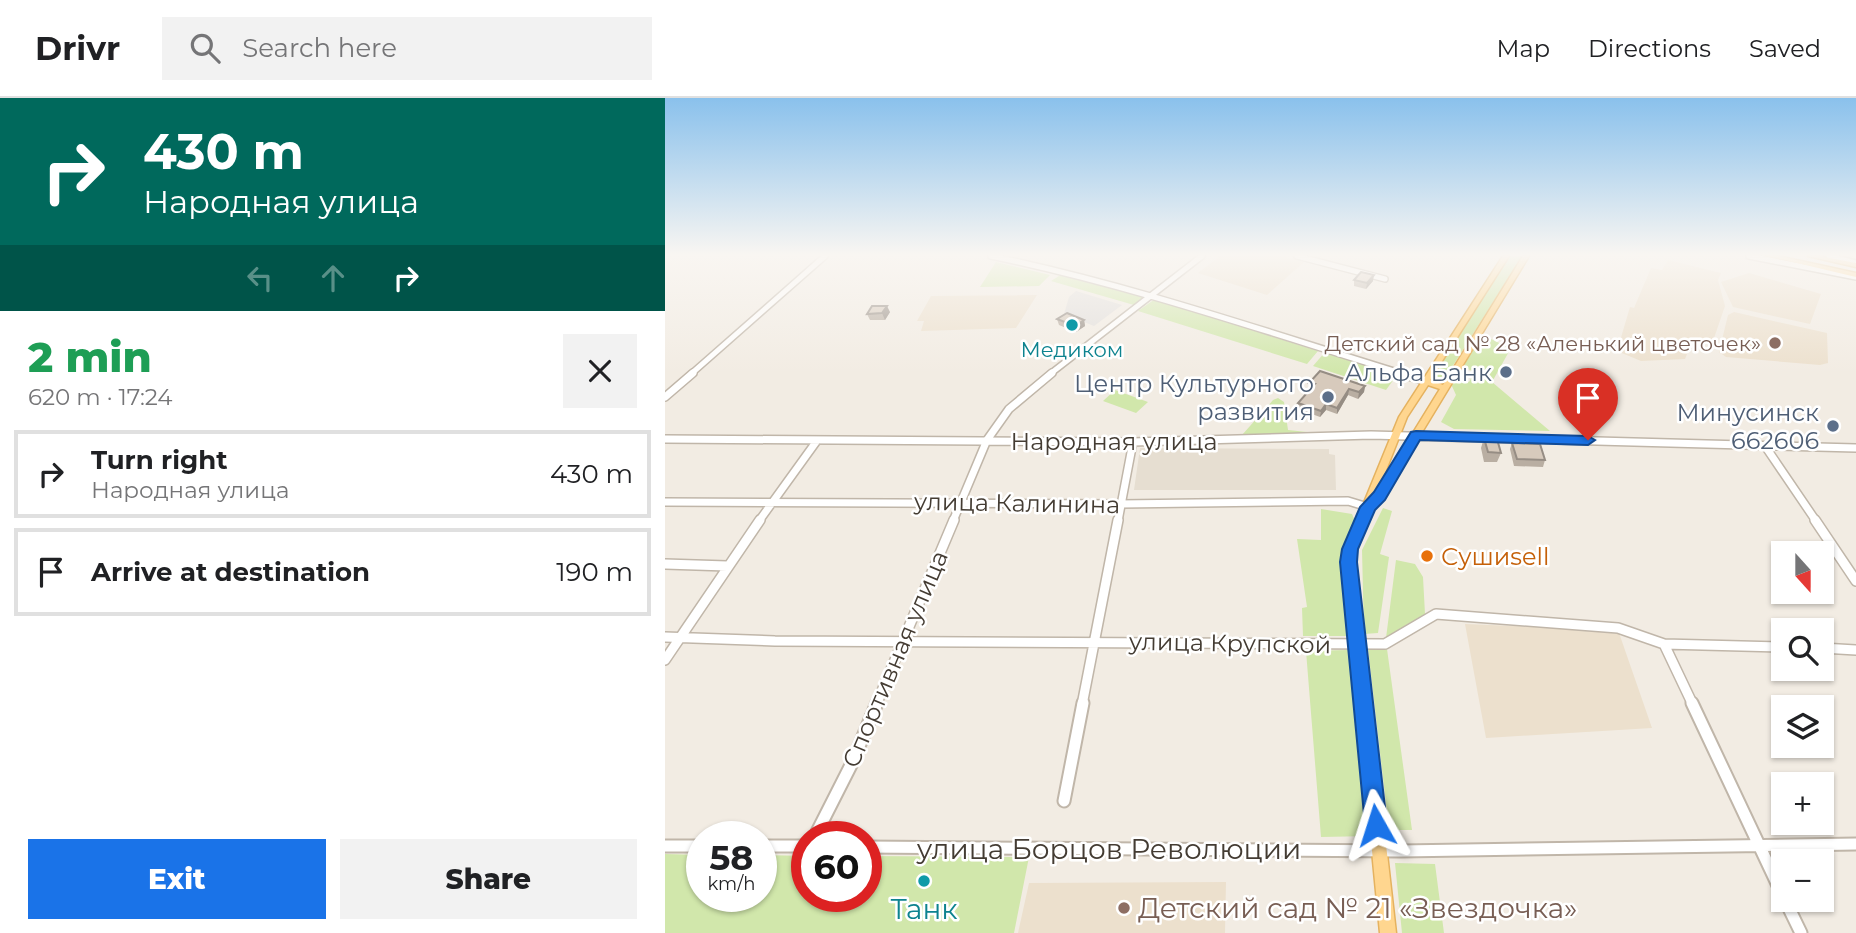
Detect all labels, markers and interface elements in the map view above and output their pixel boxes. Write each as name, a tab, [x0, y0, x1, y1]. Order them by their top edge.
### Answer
search box	[162, 17, 652, 80]
text: Drivr	[35, 28, 120, 68]
icon: search	[186, 29, 224, 67]
text: Search here	[242, 32, 397, 64]
text: Map	[1497, 34, 1550, 63]
text: Directions	[1588, 34, 1711, 63]
text: Saved	[1749, 34, 1821, 63]
text: 430 m	[143, 122, 304, 181]
icon: right	[28, 126, 119, 217]
text: Народная улица	[143, 182, 419, 221]
icon: left	[241, 259, 279, 297]
icon: ahead	[314, 259, 352, 297]
icon: right	[387, 259, 425, 297]
marker: Медиком	[1064, 317, 1080, 333]
text: 2 min	[28, 331, 152, 383]
place label: Детский сад № 28 «Аленький цветочек»	[1325, 331, 1761, 356]
button: close	[563, 334, 637, 408]
marker: Детский сад № 28 «Аленький цветочек»	[1767, 335, 1783, 351]
place label: Медиком	[1021, 337, 1123, 362]
place label: Альфа Банк	[1345, 358, 1492, 387]
marker: Альфа Банк	[1498, 364, 1514, 380]
pin	[1558, 368, 1618, 440]
place label: Центр Культурного развития	[1074, 369, 1314, 426]
icon: arrive	[1569, 379, 1607, 417]
text: 620 m · 17:24	[28, 383, 173, 411]
marker: Центр Культурного развития	[1320, 389, 1336, 405]
place label: Минусинск 662606	[1676, 398, 1819, 455]
marker: Минусинск 662606	[1825, 418, 1841, 434]
street label: Народная улица	[1011, 427, 1217, 456]
text: Turn right	[91, 444, 227, 476]
icon: right	[32, 455, 70, 493]
text: 430 m	[550, 458, 633, 490]
text: Народная улица	[91, 476, 289, 504]
street label: улица Калинина	[913, 487, 1120, 519]
north arrow	[1771, 541, 1834, 604]
map controls	[1771, 541, 1834, 912]
place label: Сушиsell	[1441, 542, 1549, 571]
street label: Спортивная улица	[836, 546, 954, 772]
marker: Сушиsell	[1419, 548, 1435, 564]
icon: arrive	[32, 553, 70, 591]
text: Arrive at destination	[91, 556, 370, 588]
text: 190 m	[556, 556, 633, 588]
button: search	[1771, 618, 1834, 681]
street label: улица Крупской	[1128, 627, 1331, 659]
button: layers	[1771, 695, 1834, 758]
button: +	[1771, 772, 1834, 835]
position arrow	[1339, 788, 1413, 862]
speed limit sign: 60	[791, 821, 882, 912]
street label: улица Борцов Революции	[916, 832, 1301, 866]
text: 58	[710, 836, 753, 879]
button: Exit	[28, 839, 326, 919]
button: Share	[340, 839, 637, 919]
button: −	[1771, 849, 1834, 912]
text: km/h	[707, 873, 756, 895]
marker: Танк	[916, 873, 932, 889]
place label: Детский сад № 21 «Звездочка»	[1138, 891, 1577, 925]
place label: Танк	[890, 892, 958, 926]
marker: Детский сад № 21 «Звездочка»	[1116, 900, 1132, 916]

